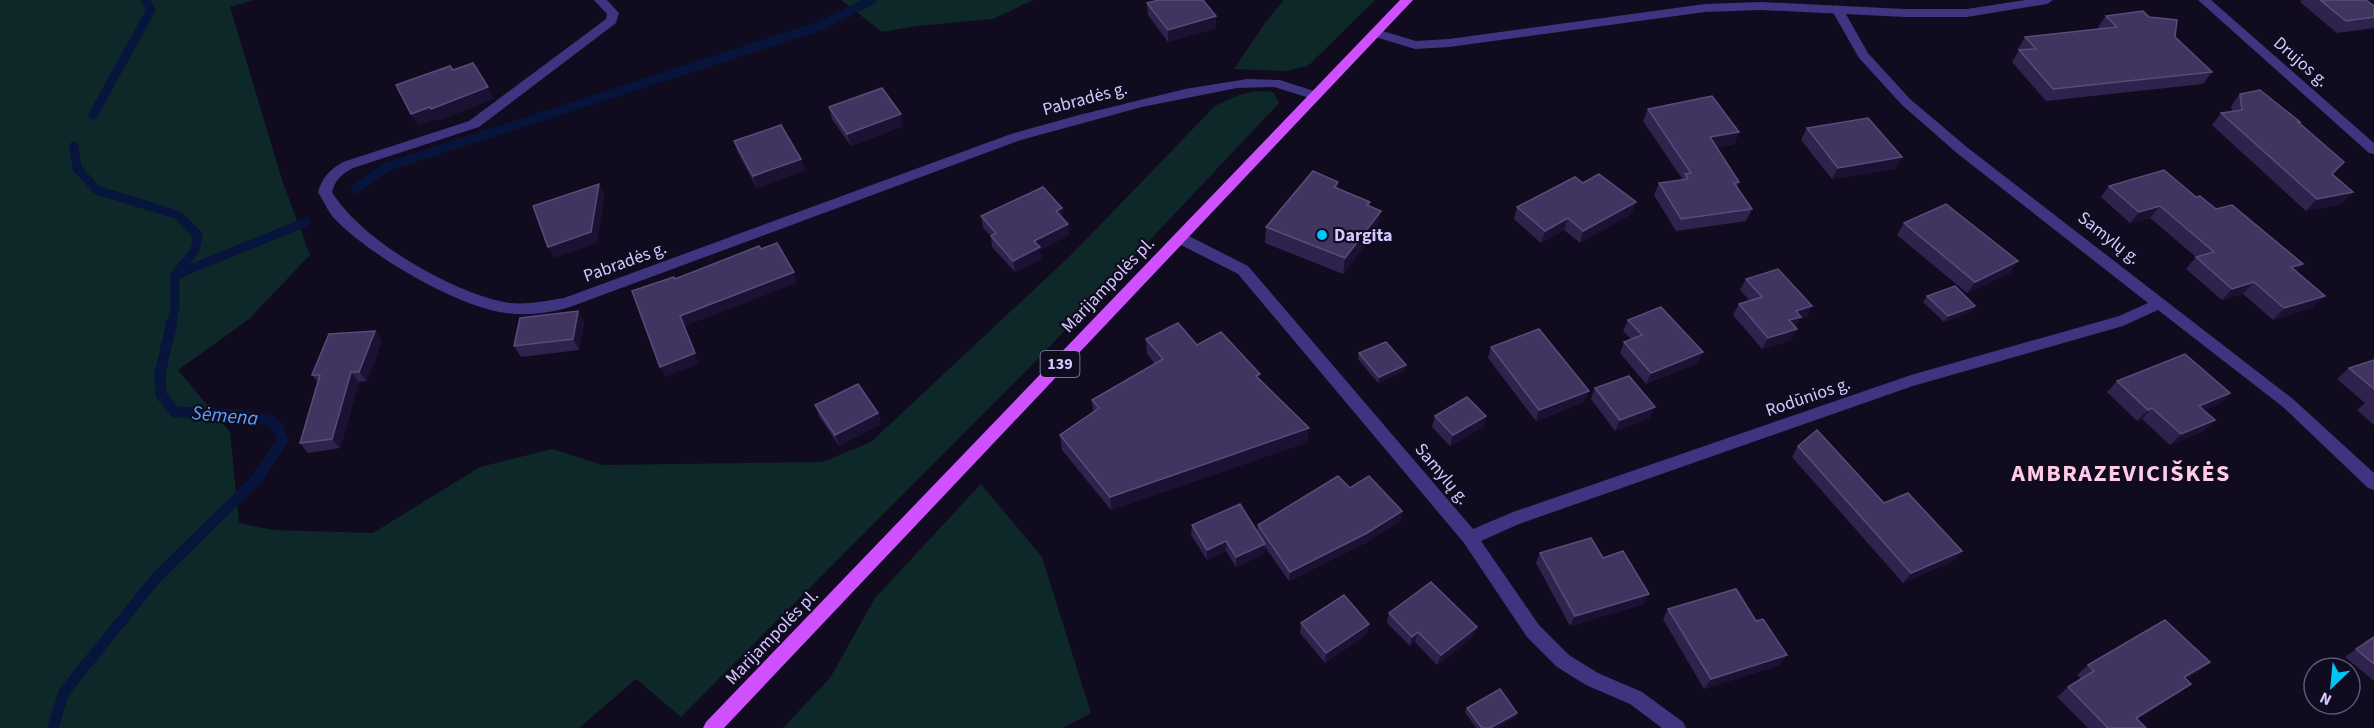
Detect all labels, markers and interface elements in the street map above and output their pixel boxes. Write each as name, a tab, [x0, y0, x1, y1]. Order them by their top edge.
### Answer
street label: Drujos g.	[2268, 31, 2334, 93]
street label: Pabradės g.	[1040, 76, 1130, 122]
street label: Samylų g.	[2072, 206, 2146, 270]
place label: Dargita	[1334, 223, 1393, 248]
marker: Dargita	[1315, 228, 1329, 242]
street label: Marijampolės pl.	[1056, 231, 1160, 339]
street label: Pabradės g.	[580, 235, 670, 289]
road number: 139	[1040, 351, 1080, 377]
street label: Rodūnios g.	[1762, 371, 1854, 423]
water label: Sėmena	[191, 399, 260, 433]
street label: Samylų g.	[1409, 438, 1475, 510]
district label: AMBRAZEVICIŠKĖS	[2010, 456, 2231, 491]
street label: Marijampolės pl.	[720, 583, 824, 691]
north arrow	[2302, 656, 2362, 716]
text: N	[2316, 686, 2335, 711]

